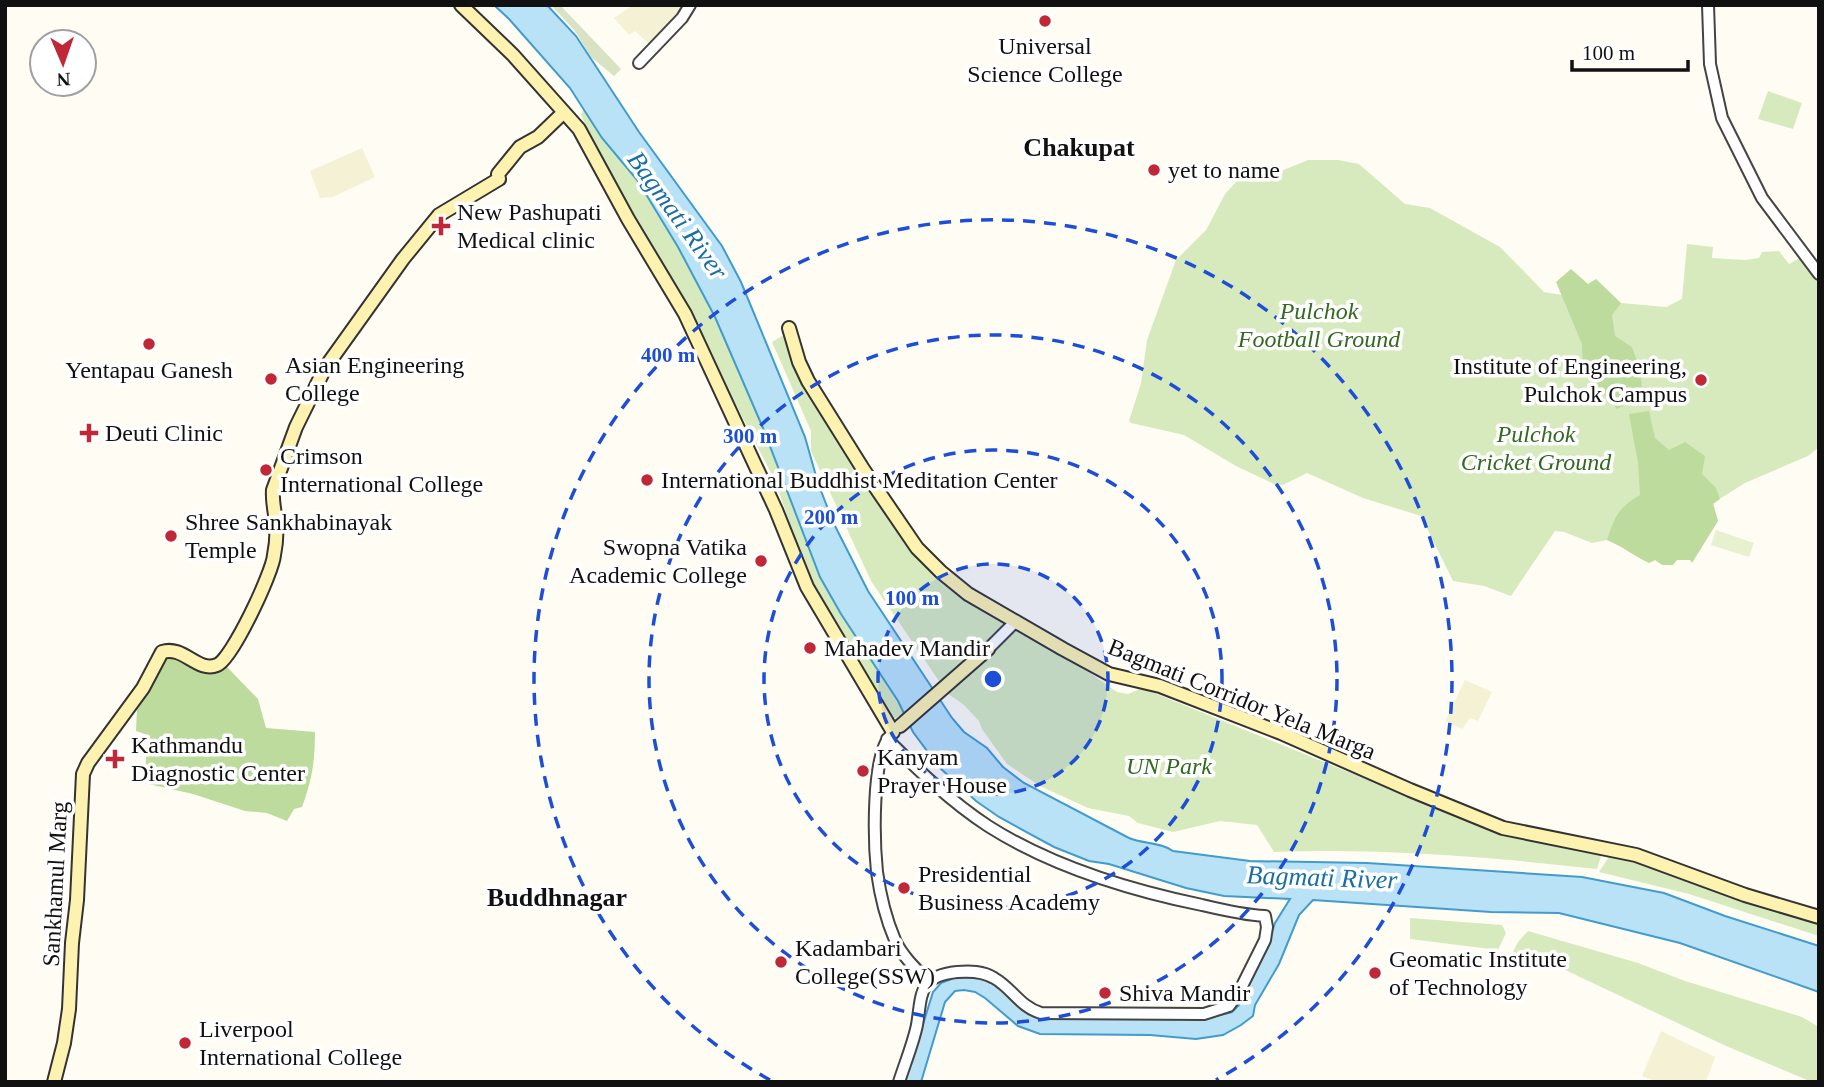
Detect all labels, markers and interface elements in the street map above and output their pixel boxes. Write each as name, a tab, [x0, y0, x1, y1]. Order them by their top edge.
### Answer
marker: Universal Science College	[1037, 13, 1053, 29]
north arrow	[28, 28, 98, 98]
scale bar	[1572, 28, 1688, 72]
place label: Universal Science College	[967, 33, 1123, 87]
text: 100 m	[1582, 41, 1635, 65]
text: N	[56, 69, 71, 90]
district label: Chakupat	[1023, 133, 1135, 162]
water label: Bagmati River	[622, 146, 734, 286]
place label: yet to name	[1168, 157, 1280, 183]
marker: yet to name	[1146, 162, 1162, 178]
place label: New Pashupati Medical clinic	[457, 199, 602, 253]
marker: New Pashupati Medical clinic	[431, 216, 451, 236]
park label: Pulchok Football Ground	[1237, 298, 1401, 352]
marker: Yentapau Ganesh	[141, 336, 157, 352]
text: 400 m	[641, 343, 696, 367]
place label: Asian Engineering College	[285, 352, 464, 406]
place label: Institute of Engineering, Pulchok Campus	[1453, 353, 1687, 407]
place label: Yentapau Ganesh	[65, 357, 233, 383]
marker: Asian Engineering College	[263, 371, 279, 387]
marker: Institute of Engineering, Pulchok Campus	[1693, 372, 1709, 388]
place label: Deuti Clinic	[105, 420, 223, 446]
park label: Pulchok Cricket Ground	[1461, 421, 1612, 475]
marker: Deuti Clinic	[79, 423, 99, 443]
text: 300 m	[723, 424, 778, 448]
place label: Crimson International College	[280, 443, 483, 497]
marker: Crimson International College	[258, 462, 274, 478]
place label: International Buddhist Meditation Center	[661, 467, 1058, 493]
marker: International Buddhist Meditation Center	[639, 472, 655, 488]
text: 200 m	[804, 505, 859, 529]
place label: Shree Sankhabinayak Temple	[185, 509, 392, 563]
marker: Shree Sankhabinayak Temple	[163, 528, 179, 544]
place label: Swopna Vatika Academic College	[569, 534, 747, 588]
marker: Swopna Vatika Academic College	[753, 553, 769, 569]
text: 100 m	[885, 586, 940, 610]
street label: Bagmati Corridor Yela Marga	[1104, 633, 1380, 765]
place label: Mahadev Mandir	[824, 635, 990, 661]
marker: Mahadev Mandir	[802, 640, 818, 656]
centre of rings	[981, 667, 1005, 691]
place label: Kathmandu Diagnostic Center	[131, 732, 305, 786]
place label: Kanyam Prayer House	[877, 744, 1007, 798]
marker: Kathmandu Diagnostic Center	[105, 749, 125, 769]
park label: UN Park	[1126, 753, 1212, 779]
marker: Kanyam Prayer House	[855, 763, 871, 779]
street label: Sankhamul Marg	[38, 801, 72, 967]
water label: Bagmati River	[1246, 860, 1399, 895]
place label: Presidential Business Academy	[918, 861, 1100, 915]
marker: Presidential Business Academy	[896, 880, 912, 896]
district label: Buddhnagar	[487, 883, 627, 912]
place label: Kadambari College(SSW)	[795, 935, 935, 989]
place label: Geomatic Institute of Technology	[1389, 946, 1567, 1000]
marker: Kadambari College(SSW)	[773, 954, 789, 970]
marker: Geomatic Institute of Technology	[1367, 965, 1383, 981]
place label: Shiva Mandir	[1119, 980, 1250, 1006]
marker: Shiva Mandir	[1097, 985, 1113, 1001]
place label: Liverpool International College	[199, 1016, 402, 1070]
marker: Liverpool International College	[177, 1035, 193, 1051]

